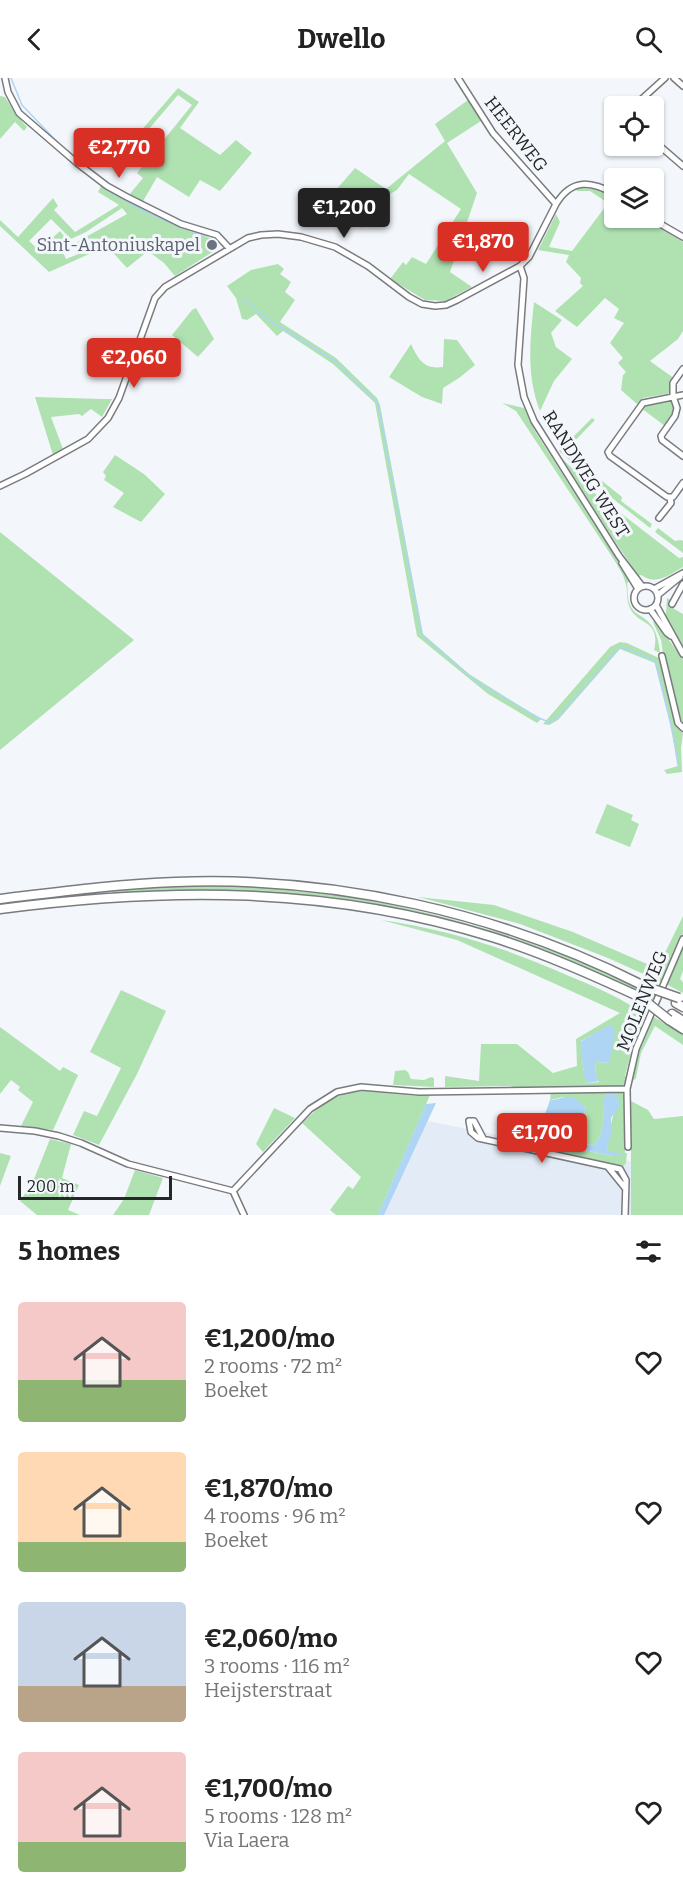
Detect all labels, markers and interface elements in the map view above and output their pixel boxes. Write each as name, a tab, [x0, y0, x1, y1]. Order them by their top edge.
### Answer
icon: back	[18, 23, 51, 56]
text: Dwello	[297, 23, 386, 55]
icon: search	[632, 23, 665, 56]
street label: HEERWEG	[480, 92, 552, 176]
map controls	[604, 96, 664, 228]
button: locate	[604, 96, 664, 156]
pin: €2,770	[70, 128, 168, 179]
text: €2,770	[88, 135, 150, 159]
button: layers	[604, 168, 664, 228]
pin: €1,200	[295, 188, 393, 239]
text: €1,200	[312, 195, 376, 219]
pin: €1,870	[434, 222, 532, 273]
text: €1,870	[452, 229, 514, 253]
place label: Sint-Antoniuskapel	[36, 234, 200, 256]
marker: Sint-Antoniuskapel	[205, 238, 219, 252]
pin: €2,060	[85, 338, 183, 389]
text: €2,060	[101, 345, 167, 369]
street label: RANDWEG WEST	[538, 406, 634, 542]
street label: MOLENWEG	[612, 948, 672, 1054]
pin: €1,700	[493, 1113, 591, 1164]
text: €1,700	[511, 1120, 573, 1144]
scale bar	[18, 1173, 172, 1200]
text: 200 m	[27, 1177, 75, 1196]
icon: filters	[632, 1235, 665, 1268]
text: 5 homes	[18, 1236, 120, 1267]
text: €1,200/mo	[204, 1323, 335, 1354]
icon: home	[66, 1326, 138, 1398]
icon: heart	[632, 1346, 665, 1379]
text: 2 rooms · 72 m²	[204, 1354, 342, 1378]
text: Boeket	[204, 1378, 268, 1402]
text: €1,870/mo	[204, 1473, 333, 1504]
icon: home	[66, 1476, 138, 1548]
icon: heart	[632, 1496, 665, 1529]
text: 4 rooms · 96 m²	[204, 1504, 346, 1528]
text: Boeket	[204, 1528, 268, 1552]
text: €2,060/mo	[204, 1623, 338, 1654]
icon: home	[66, 1626, 138, 1698]
icon: heart	[632, 1646, 665, 1679]
text: 3 rooms · 116 m²	[204, 1654, 350, 1678]
text: Heijsterstraat	[204, 1678, 332, 1702]
text: €1,700/mo	[204, 1773, 332, 1804]
icon: home	[66, 1776, 138, 1848]
icon: heart	[632, 1796, 665, 1829]
text: 5 rooms · 128 m²	[204, 1804, 352, 1828]
text: Via Laera	[204, 1828, 289, 1852]

